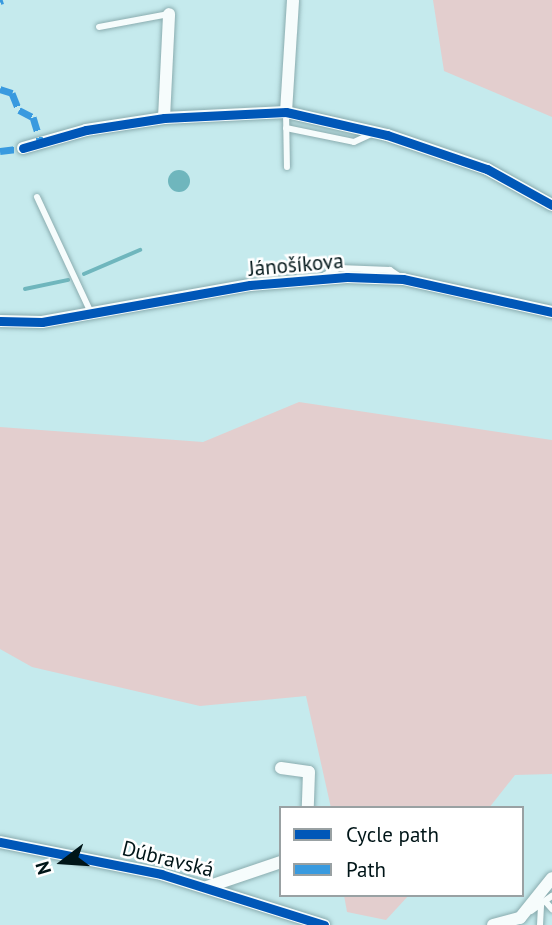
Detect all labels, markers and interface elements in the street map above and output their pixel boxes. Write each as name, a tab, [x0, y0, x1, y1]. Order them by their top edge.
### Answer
street label: Jánošíkova	[248, 248, 344, 282]
legend	[279, 806, 524, 897]
text: Cycle path	[346, 821, 439, 848]
north arrow	[28, 827, 98, 897]
street label: Dúbravská	[120, 835, 216, 883]
text: Path	[346, 856, 386, 883]
text: N	[30, 859, 56, 878]

